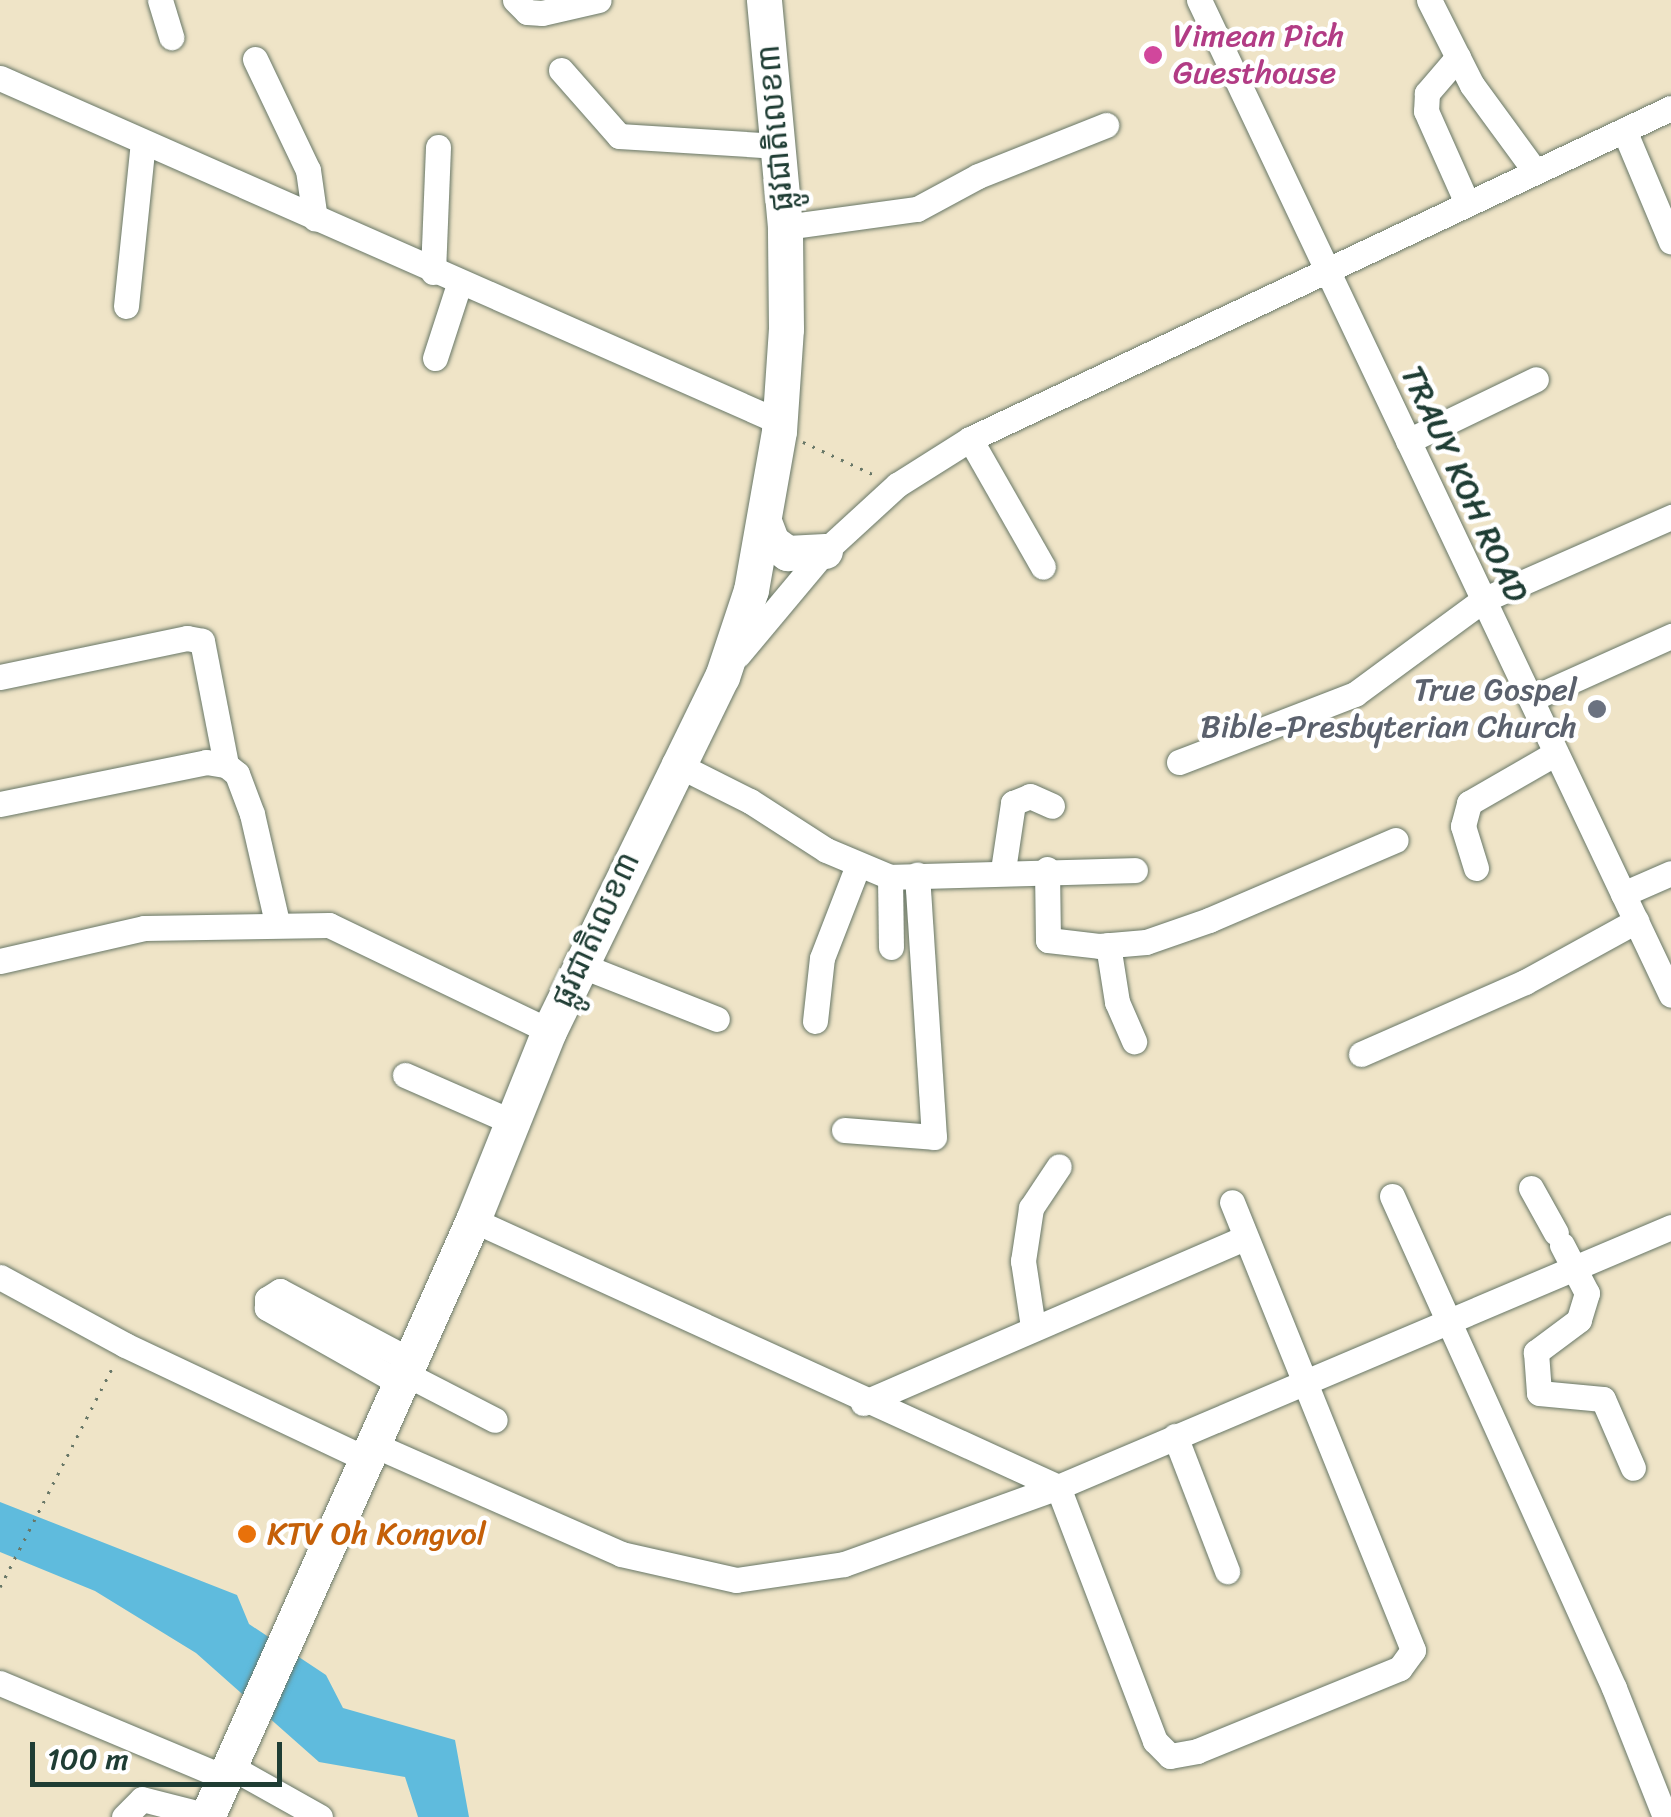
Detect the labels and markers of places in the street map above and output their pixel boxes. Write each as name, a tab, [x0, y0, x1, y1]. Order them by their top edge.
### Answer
place label: Vimean Pich Guesthouse	[1173, 18, 1344, 93]
marker: Vimean Pich Guesthouse	[1142, 44, 1164, 66]
place label: True Gospel Bible-Presbyterian Church	[1201, 672, 1577, 747]
marker: True Gospel Bible-Presbyterian Church	[1586, 698, 1608, 720]
place label: KTV Oh Kongvol	[267, 1515, 486, 1553]
marker: KTV Oh Kongvol	[236, 1523, 258, 1545]

